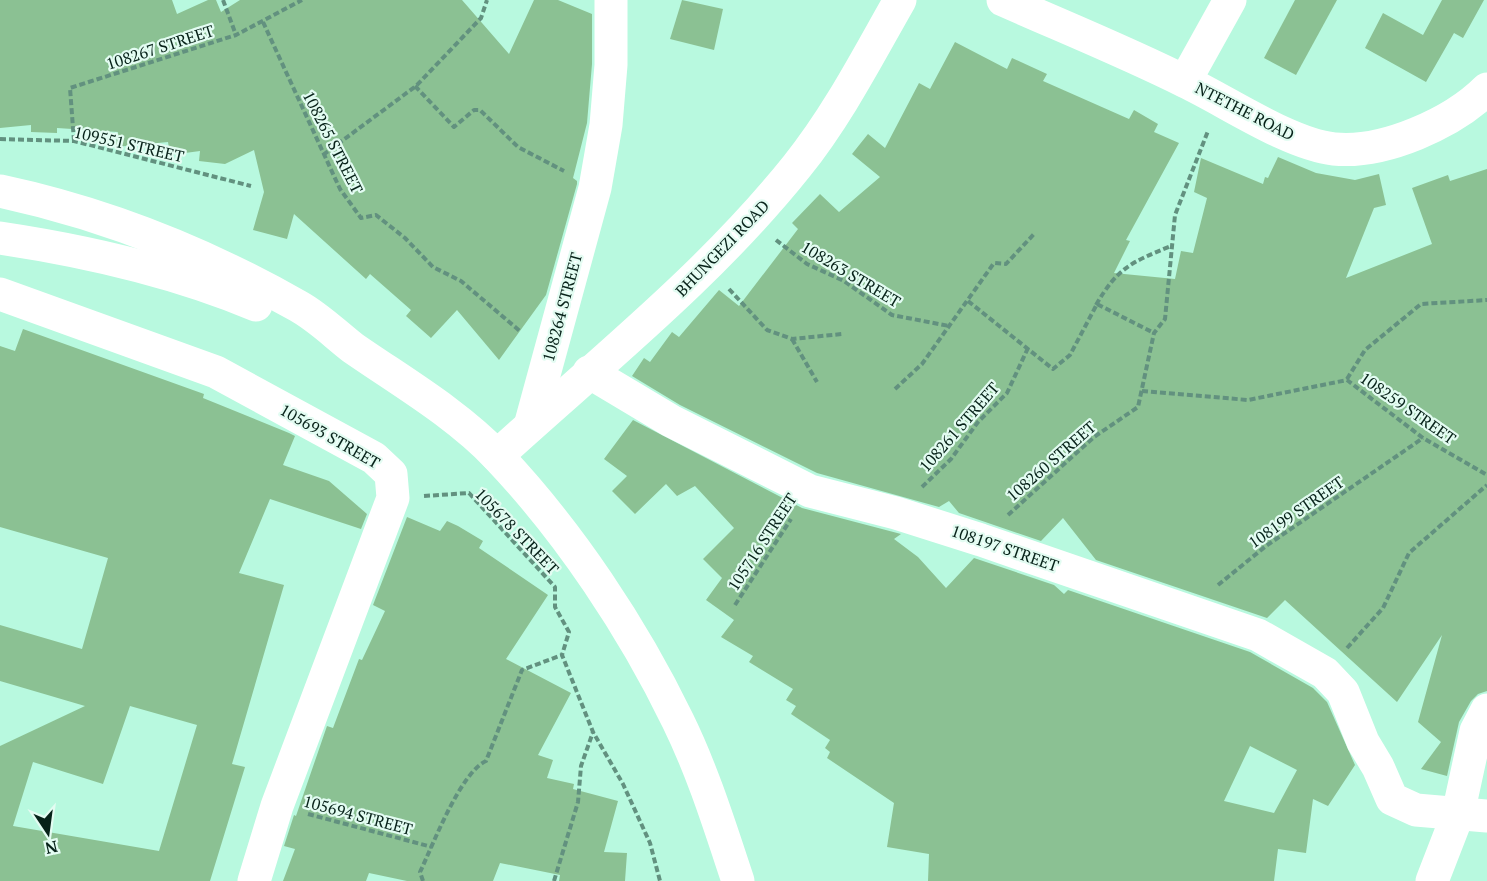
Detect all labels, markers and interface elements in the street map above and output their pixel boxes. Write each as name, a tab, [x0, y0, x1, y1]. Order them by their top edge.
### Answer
street label: 108267 STREET	[103, 19, 217, 75]
street label: NTETHE ROAD	[1192, 77, 1298, 145]
street label: 108265 STREET	[298, 87, 368, 197]
street label: 109551 STREET	[72, 121, 186, 167]
street label: BHUNGEZI ROAD	[670, 195, 774, 301]
street label: 108263 STREET	[797, 236, 905, 312]
street label: 108264 STREET	[537, 250, 587, 364]
street label: 108259 STREET	[1356, 367, 1460, 449]
street label: 108261 STREET	[914, 377, 1004, 477]
street label: 105693 STREET	[276, 398, 384, 474]
street label: 108260 STREET	[1001, 416, 1101, 506]
street label: 108199 STREET	[1244, 471, 1348, 553]
street label: 105678 STREET	[470, 483, 564, 579]
street label: 105716 STREET	[722, 489, 802, 595]
street label: 108197 STREET	[948, 519, 1062, 577]
street label: 105694 STREET	[301, 790, 415, 840]
north arrow	[18, 803, 78, 863]
text: N	[43, 836, 60, 860]

